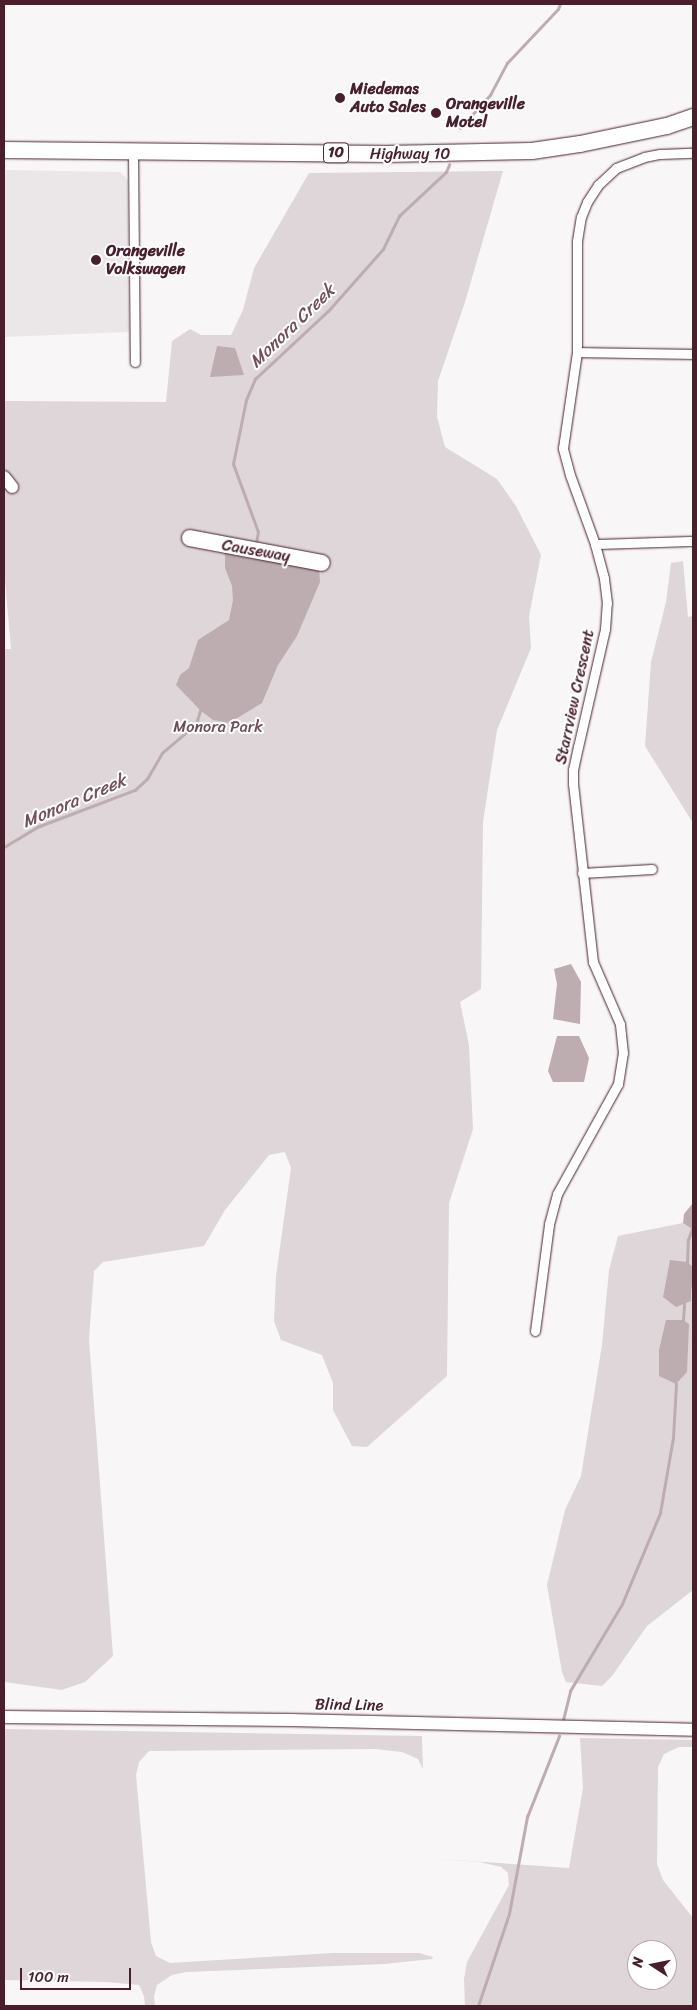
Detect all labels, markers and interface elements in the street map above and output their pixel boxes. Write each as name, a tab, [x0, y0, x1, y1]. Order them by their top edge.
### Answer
place label: Miedemas Auto Sales	[350, 79, 427, 117]
marker: Miedemas Auto Sales	[334, 92, 346, 104]
place label: Orangeville Motel	[446, 94, 525, 132]
marker: Orangeville Motel	[430, 107, 442, 119]
road number: 10	[322, 140, 350, 166]
street label: Highway 10	[370, 144, 450, 164]
place label: Orangeville Volkswagen	[106, 241, 185, 279]
marker: Orangeville Volkswagen	[90, 254, 102, 266]
water label: Monora Creek	[245, 280, 339, 372]
street label: Causeway	[220, 536, 292, 566]
street label: Starrview Crescent	[551, 628, 599, 766]
park label: Monora Park	[173, 717, 263, 737]
water label: Monora Creek	[19, 769, 129, 833]
street label: Blind Line	[314, 1695, 384, 1715]
north arrow	[627, 1940, 677, 1990]
text: N	[625, 1955, 651, 1969]
scale bar	[22, 1958, 134, 1990]
text: 100 m	[28, 1964, 69, 1990]

